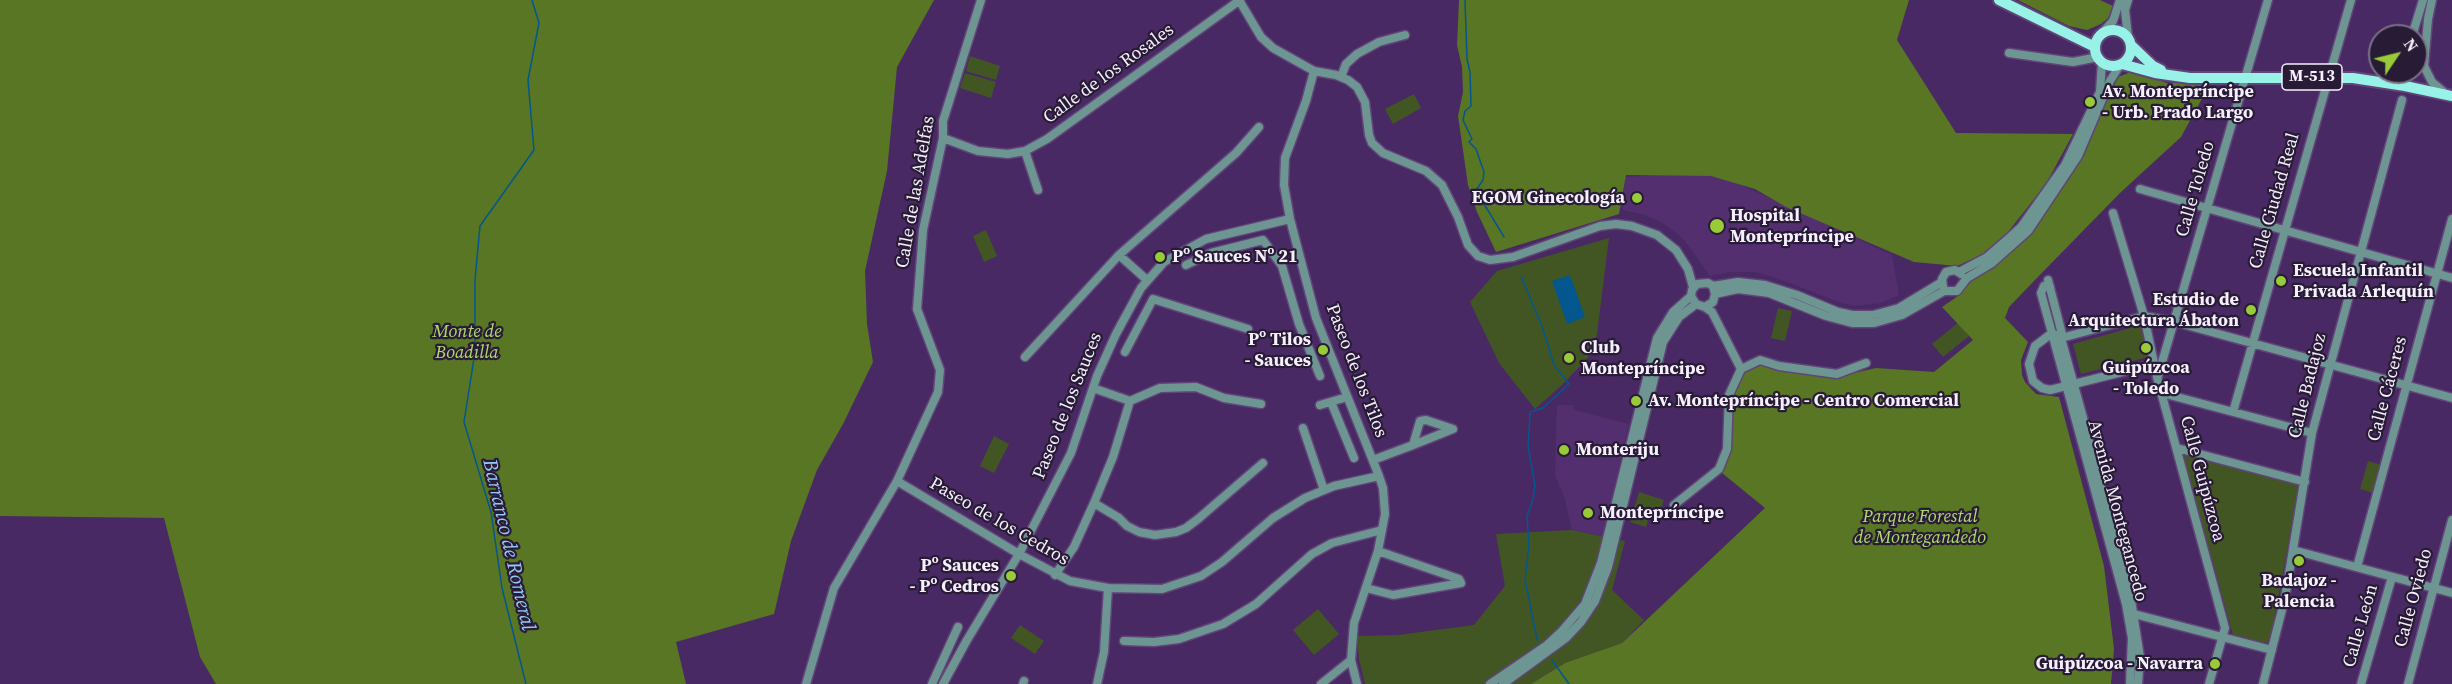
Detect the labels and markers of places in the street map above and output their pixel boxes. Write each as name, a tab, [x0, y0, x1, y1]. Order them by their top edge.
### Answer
place label: Av. Montepríncipe - Urb. Prado Largo	[2102, 81, 2254, 124]
marker: Av. Montepríncipe - Urb. Prado Largo	[2083, 95, 2097, 109]
place label: EGOM Ginecología	[1471, 187, 1625, 209]
marker: EGOM Ginecología	[1630, 191, 1644, 205]
place label: Hospital Montepríncipe	[1730, 205, 1854, 248]
marker: Hospital Montepríncipe	[1708, 217, 1726, 235]
place label: Pº Sauces Nº 21	[1172, 246, 1298, 268]
marker: Pº Sauces Nº 21	[1153, 250, 1167, 264]
place label: Escuela Infantil Privada Arlequín	[2293, 260, 2434, 302]
marker: Escuela Infantil Privada Arlequín	[2274, 274, 2288, 288]
place label: Estudio de Arquitectura Ábaton	[2068, 289, 2239, 332]
marker: Estudio de Arquitectura Ábaton	[2244, 303, 2258, 317]
place label: Pº Tilos - Sauces	[1244, 329, 1311, 372]
place label: Club Montepríncipe	[1581, 337, 1705, 380]
marker: Guipúzcoa - Toledo	[2139, 341, 2153, 355]
marker: Pº Tilos - Sauces	[1316, 343, 1330, 357]
marker: Club Montepríncipe	[1562, 351, 1576, 365]
place label: Guipúzcoa - Toledo	[2102, 357, 2190, 400]
place label: Av. Montepríncipe - Centro Comercial	[1648, 390, 1959, 412]
marker: Av. Montepríncipe - Centro Comercial	[1629, 394, 1643, 408]
place label: Monteriju	[1576, 439, 1659, 461]
marker: Monteriju	[1557, 443, 1571, 457]
place label: Montepríncipe	[1600, 502, 1724, 524]
marker: Montepríncipe	[1581, 506, 1595, 520]
marker: Badajoz - Palencia	[2292, 554, 2306, 568]
place label: Pº Sauces - Pº Cedros	[909, 555, 999, 598]
marker: Pº Sauces - Pº Cedros	[1004, 569, 1018, 583]
place label: Badajoz - Palencia	[2261, 570, 2337, 612]
place label: Guipúzcoa - Navarra	[2036, 653, 2203, 675]
marker: Guipúzcoa - Navarra	[2208, 657, 2222, 671]

